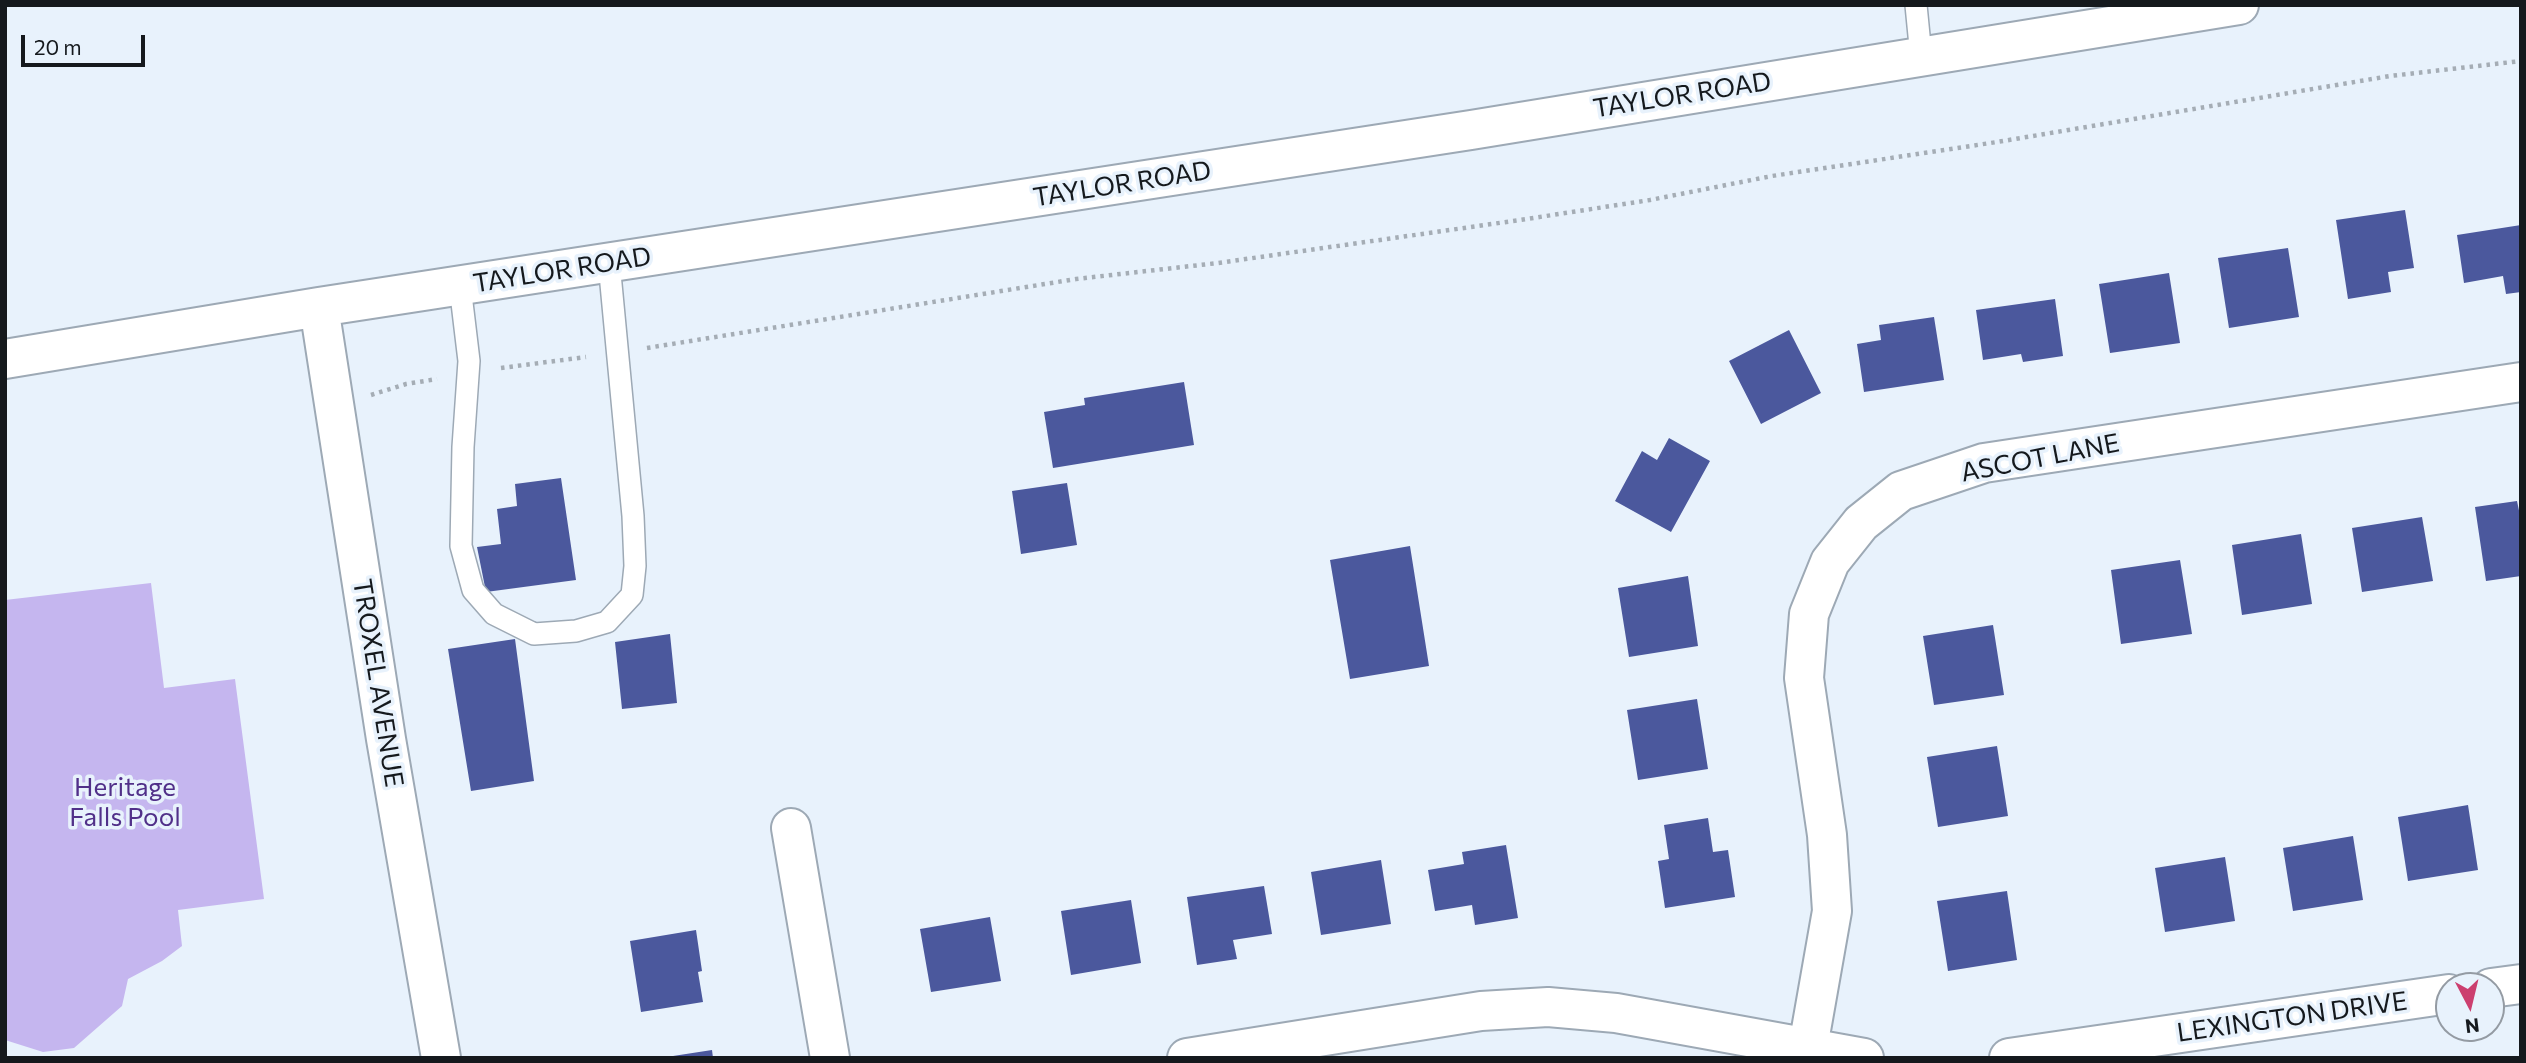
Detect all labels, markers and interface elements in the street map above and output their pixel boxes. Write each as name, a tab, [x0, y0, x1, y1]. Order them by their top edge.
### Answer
scale bar	[24, 21, 149, 65]
text: 20 m	[34, 34, 82, 59]
street label: TAYLOR ROAD	[1591, 66, 1773, 124]
street label: TAYLOR ROAD	[1031, 155, 1213, 213]
street label: TAYLOR ROAD	[471, 241, 653, 299]
street label: ASCOT LANE	[1958, 427, 2122, 489]
street label: TROXEL AVENUE	[346, 577, 410, 789]
park label: Heritage Falls Pool	[69, 771, 181, 832]
north arrow	[2435, 972, 2505, 1042]
street label: LEXINGTON DRIVE	[2175, 985, 2409, 1049]
text: N	[2464, 1014, 2481, 1039]

